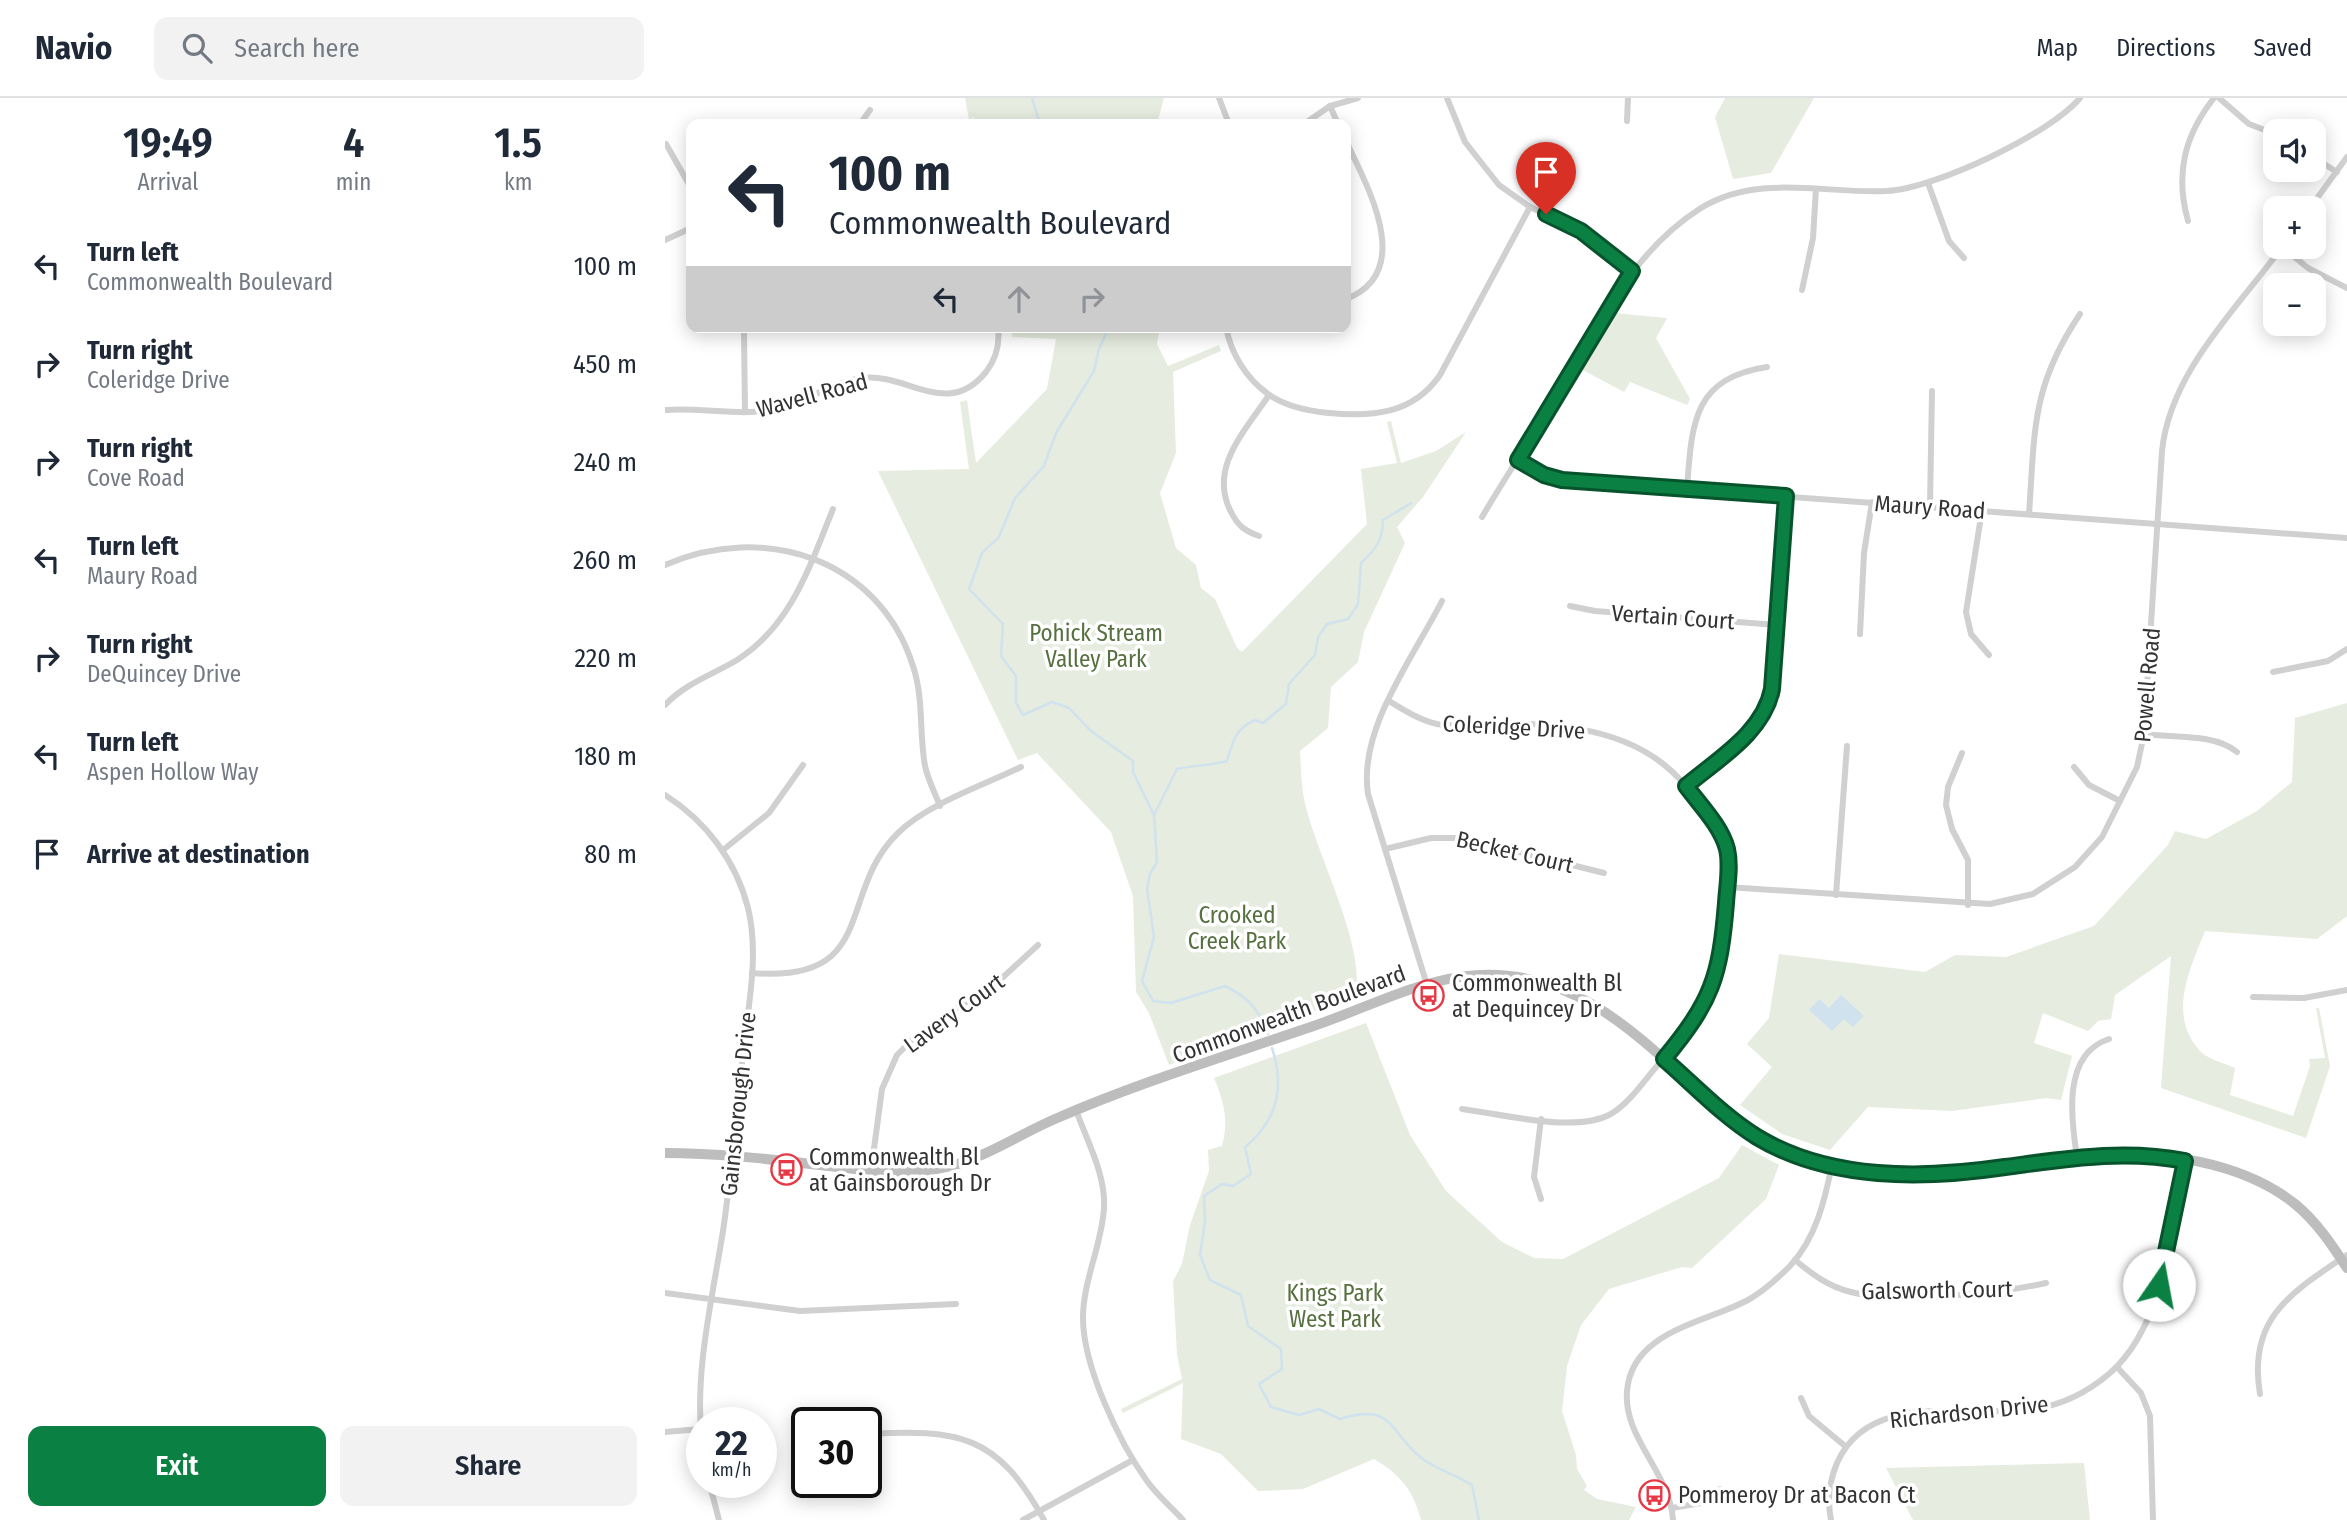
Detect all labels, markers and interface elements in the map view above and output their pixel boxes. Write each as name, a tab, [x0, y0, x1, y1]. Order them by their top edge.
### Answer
search box	[154, 17, 644, 80]
text: Navio	[35, 28, 112, 68]
icon: search	[178, 29, 216, 67]
text: Search here	[234, 33, 360, 64]
text: Map	[2037, 34, 2078, 62]
text: Directions	[2116, 34, 2215, 62]
text: Saved	[2253, 34, 2312, 62]
text: 19:49	[123, 118, 213, 168]
text: 4	[343, 118, 364, 168]
text: 1.5	[494, 118, 542, 168]
map controls	[2263, 119, 2326, 336]
button: sound	[2263, 119, 2326, 182]
pin	[1516, 142, 1576, 214]
text: 100 m	[829, 144, 951, 203]
icon: left	[714, 147, 805, 238]
icon: arrive	[1527, 153, 1565, 191]
text: Arrival	[137, 168, 198, 196]
text: min	[336, 168, 371, 196]
text: km	[504, 168, 532, 196]
button: +	[2263, 196, 2326, 259]
text: Commonwealth Boulevard	[829, 204, 1171, 242]
text: Turn left	[87, 237, 179, 268]
icon: left	[28, 247, 66, 285]
text: 100 m	[574, 251, 637, 282]
text: Commonwealth Boulevard	[87, 268, 333, 296]
button: −	[2263, 273, 2326, 336]
icon: left	[927, 280, 965, 318]
icon: ahead	[1000, 280, 1038, 318]
icon: right	[1073, 280, 1111, 318]
text: Turn right	[87, 335, 193, 366]
icon: right	[28, 345, 66, 383]
text: 450 m	[573, 349, 637, 380]
text: Coleridge Drive	[87, 366, 230, 394]
street label: Wavell Road	[753, 367, 871, 423]
text: Turn right	[87, 433, 193, 464]
icon: right	[28, 443, 66, 481]
text: 240 m	[574, 447, 637, 478]
text: Cove Road	[87, 464, 185, 492]
street label: Maury Road	[1874, 489, 1986, 525]
text: Turn left	[87, 531, 179, 562]
icon: left	[28, 541, 66, 579]
text: 260 m	[573, 545, 637, 576]
text: Maury Road	[87, 562, 198, 590]
street label: Vertain Court	[1610, 599, 1736, 635]
park label: Pohick Stream Valley Park	[1029, 619, 1163, 673]
street label: Powell Road	[2128, 626, 2166, 744]
text: Turn right	[87, 629, 193, 660]
icon: right	[28, 639, 66, 677]
text: 220 m	[574, 643, 637, 674]
text: DeQuincey Drive	[87, 660, 241, 688]
street label: Coleridge Drive	[1442, 709, 1586, 745]
text: Turn left	[87, 727, 179, 758]
icon: left	[28, 737, 66, 775]
text: 180 m	[574, 741, 637, 772]
text: Aspen Hollow Way	[87, 758, 258, 786]
street label: Becket Court	[1454, 825, 1577, 879]
icon: arrive	[28, 835, 66, 873]
text: Arrive at destination	[87, 839, 310, 870]
text: 80 m	[584, 839, 637, 870]
park label: Crooked Creek Park	[1188, 901, 1286, 955]
street label: Commonwealth Boulevard	[1169, 959, 1409, 1069]
street label: Lavery Court	[898, 967, 1010, 1059]
place label: Commonwealth Bl at Dequincey Dr	[1452, 969, 1622, 1023]
bus stop icon: Commonwealth Bl at Dequincey Dr	[1412, 979, 1446, 1013]
street label: Gainsborough Drive	[714, 1011, 762, 1197]
place label: Commonwealth Bl at Gainsborough Dr	[809, 1143, 991, 1197]
bus stop icon: Commonwealth Bl at Gainsborough Dr	[769, 1153, 803, 1187]
position arrow	[2122, 1248, 2196, 1322]
street label: Galsworth Court	[1861, 1275, 2013, 1305]
park label: Kings Park West Park	[1287, 1279, 1384, 1333]
street label: Richardson Drive	[1888, 1390, 2050, 1434]
speed limit sign: 30	[791, 1407, 882, 1498]
text: 22	[715, 1422, 748, 1464]
button: Exit	[28, 1426, 326, 1506]
button: Share	[340, 1426, 637, 1506]
text: km/h	[711, 1459, 752, 1481]
bus stop icon: Pommeroy Dr at Bacon Ct	[1638, 1478, 1672, 1512]
place label: Pommeroy Dr at Bacon Ct	[1678, 1481, 1916, 1509]

